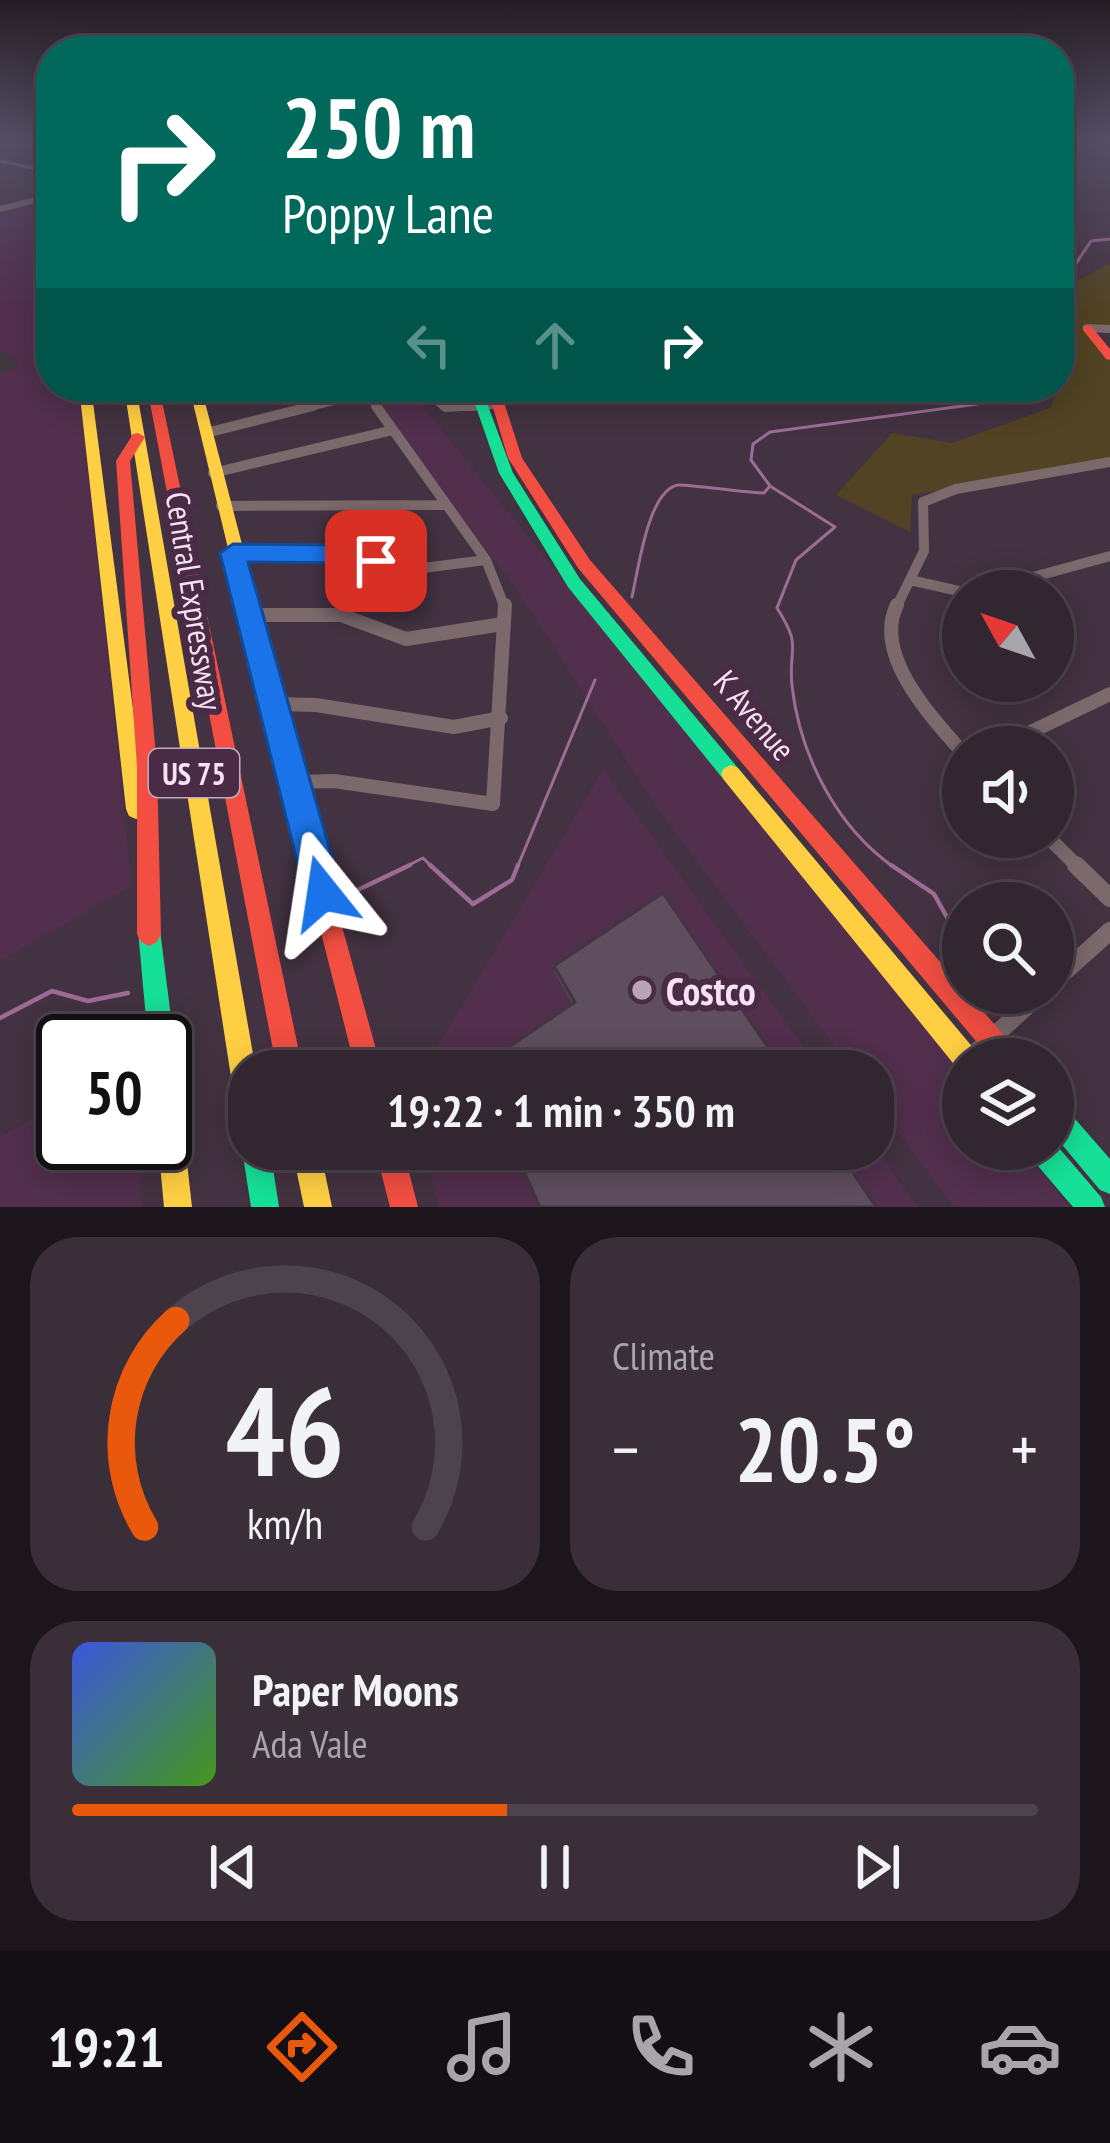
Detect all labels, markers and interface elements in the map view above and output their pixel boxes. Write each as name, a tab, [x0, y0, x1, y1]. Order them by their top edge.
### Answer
text: 250 m	[282, 72, 475, 181]
icon: right	[84, 84, 240, 240]
text: Poppy Lane	[282, 178, 494, 248]
icon: left	[396, 312, 462, 378]
icon: ahead	[522, 312, 588, 378]
icon: right	[648, 312, 714, 378]
street label: Central Expressway	[157, 489, 234, 714]
pin	[325, 510, 427, 612]
icon: arrive	[343, 528, 409, 594]
north arrow	[942, 570, 1074, 702]
map controls	[942, 570, 1074, 1170]
street label: K Avenue	[705, 661, 805, 769]
button: sound	[942, 726, 1074, 858]
road number: US 75	[149, 749, 239, 797]
position arrow	[260, 830, 386, 956]
button: search	[942, 882, 1074, 1014]
place label: Costco	[666, 965, 756, 1016]
marker: Costco	[629, 977, 655, 1003]
speed limit sign: 50	[36, 1014, 192, 1170]
button: layers	[942, 1038, 1074, 1170]
text: 19:22 · 1 min · 350 m	[387, 1081, 735, 1139]
text: Climate	[612, 1330, 715, 1381]
text: 46	[225, 1349, 345, 1510]
text: 20.5°	[735, 1390, 915, 1507]
text: −	[612, 1406, 639, 1491]
text: +	[1011, 1406, 1038, 1491]
text: km/h	[247, 1495, 323, 1551]
text: Paper Moons	[252, 1660, 459, 1718]
text: Ada Vale	[252, 1718, 368, 1769]
icon: previous	[200, 1834, 266, 1900]
icon: pause	[522, 1834, 588, 1900]
icon: next	[844, 1834, 910, 1900]
icon: directions	[260, 2005, 344, 2089]
icon: music	[440, 2005, 524, 2089]
icon: phone	[619, 2005, 703, 2089]
icon: climate	[799, 2005, 883, 2089]
icon: car	[978, 2005, 1062, 2089]
text: 19:21	[48, 2012, 165, 2082]

